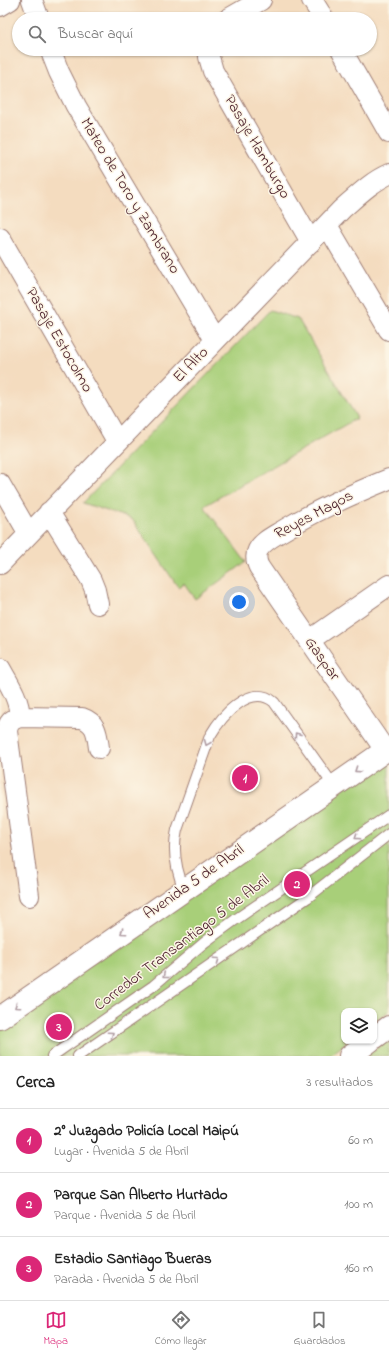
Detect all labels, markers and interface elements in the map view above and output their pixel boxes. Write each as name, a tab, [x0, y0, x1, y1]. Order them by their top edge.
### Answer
search box	[12, 12, 377, 56]
icon: search	[26, 23, 48, 45]
text: Buscar aquí	[58, 23, 133, 45]
street label: Pasaje Hamburgo	[217, 91, 297, 203]
street label: Mateo de Toro y Zambrano	[74, 113, 186, 279]
street label: Pasaje Estocolmo	[19, 283, 99, 397]
street label: El Alto	[168, 341, 214, 389]
street label: Reyes Magos	[270, 484, 358, 546]
your location	[229, 592, 249, 612]
street label: Gaspar	[298, 632, 346, 686]
one-way arrow	[295, 732, 302, 739]
one-way arrow	[203, 740, 211, 747]
pin: 1	[232, 763, 258, 793]
one-way arrow	[354, 765, 361, 773]
one-way arrow	[354, 832, 361, 839]
street label: Avenida 5 de Abril	[139, 838, 250, 926]
street label: Corredor Transantiago 5 de Abril	[89, 869, 275, 1017]
pin: 2	[284, 869, 310, 899]
one-way arrow	[121, 927, 128, 934]
one-way arrow	[213, 958, 220, 965]
one-way arrow	[163, 972, 170, 979]
one-way arrow	[14, 1001, 21, 1008]
map controls	[341, 1008, 377, 1044]
button: layers	[341, 1008, 377, 1044]
pin: 3	[46, 1012, 72, 1042]
one-way arrow	[106, 1032, 113, 1039]
text: Cerca	[16, 1070, 55, 1095]
text: 3 resultados	[306, 1073, 373, 1092]
text: 2° Juzgado Policía Local Maipú	[54, 1120, 239, 1142]
text: 1	[27, 1131, 31, 1150]
text: 60 m	[348, 1131, 373, 1150]
text: Lugar · Avenida 5 de Abril	[54, 1142, 188, 1161]
text: Parque San Alberto Hurtado	[54, 1184, 228, 1206]
text: 2	[26, 1195, 32, 1214]
text: 100 m	[344, 1195, 373, 1214]
text: Parque · Avenida 5 de Abril	[54, 1206, 196, 1225]
text: Estadio Santiago Bueras	[54, 1248, 212, 1270]
text: 3	[26, 1259, 32, 1278]
text: 160 m	[344, 1259, 373, 1278]
text: Parada · Avenida 5 de Abril	[54, 1270, 198, 1289]
tab: Mapa	[43, 1309, 68, 1349]
tab: Cómo llegar	[155, 1309, 207, 1349]
tab: Guardados	[293, 1309, 346, 1349]

